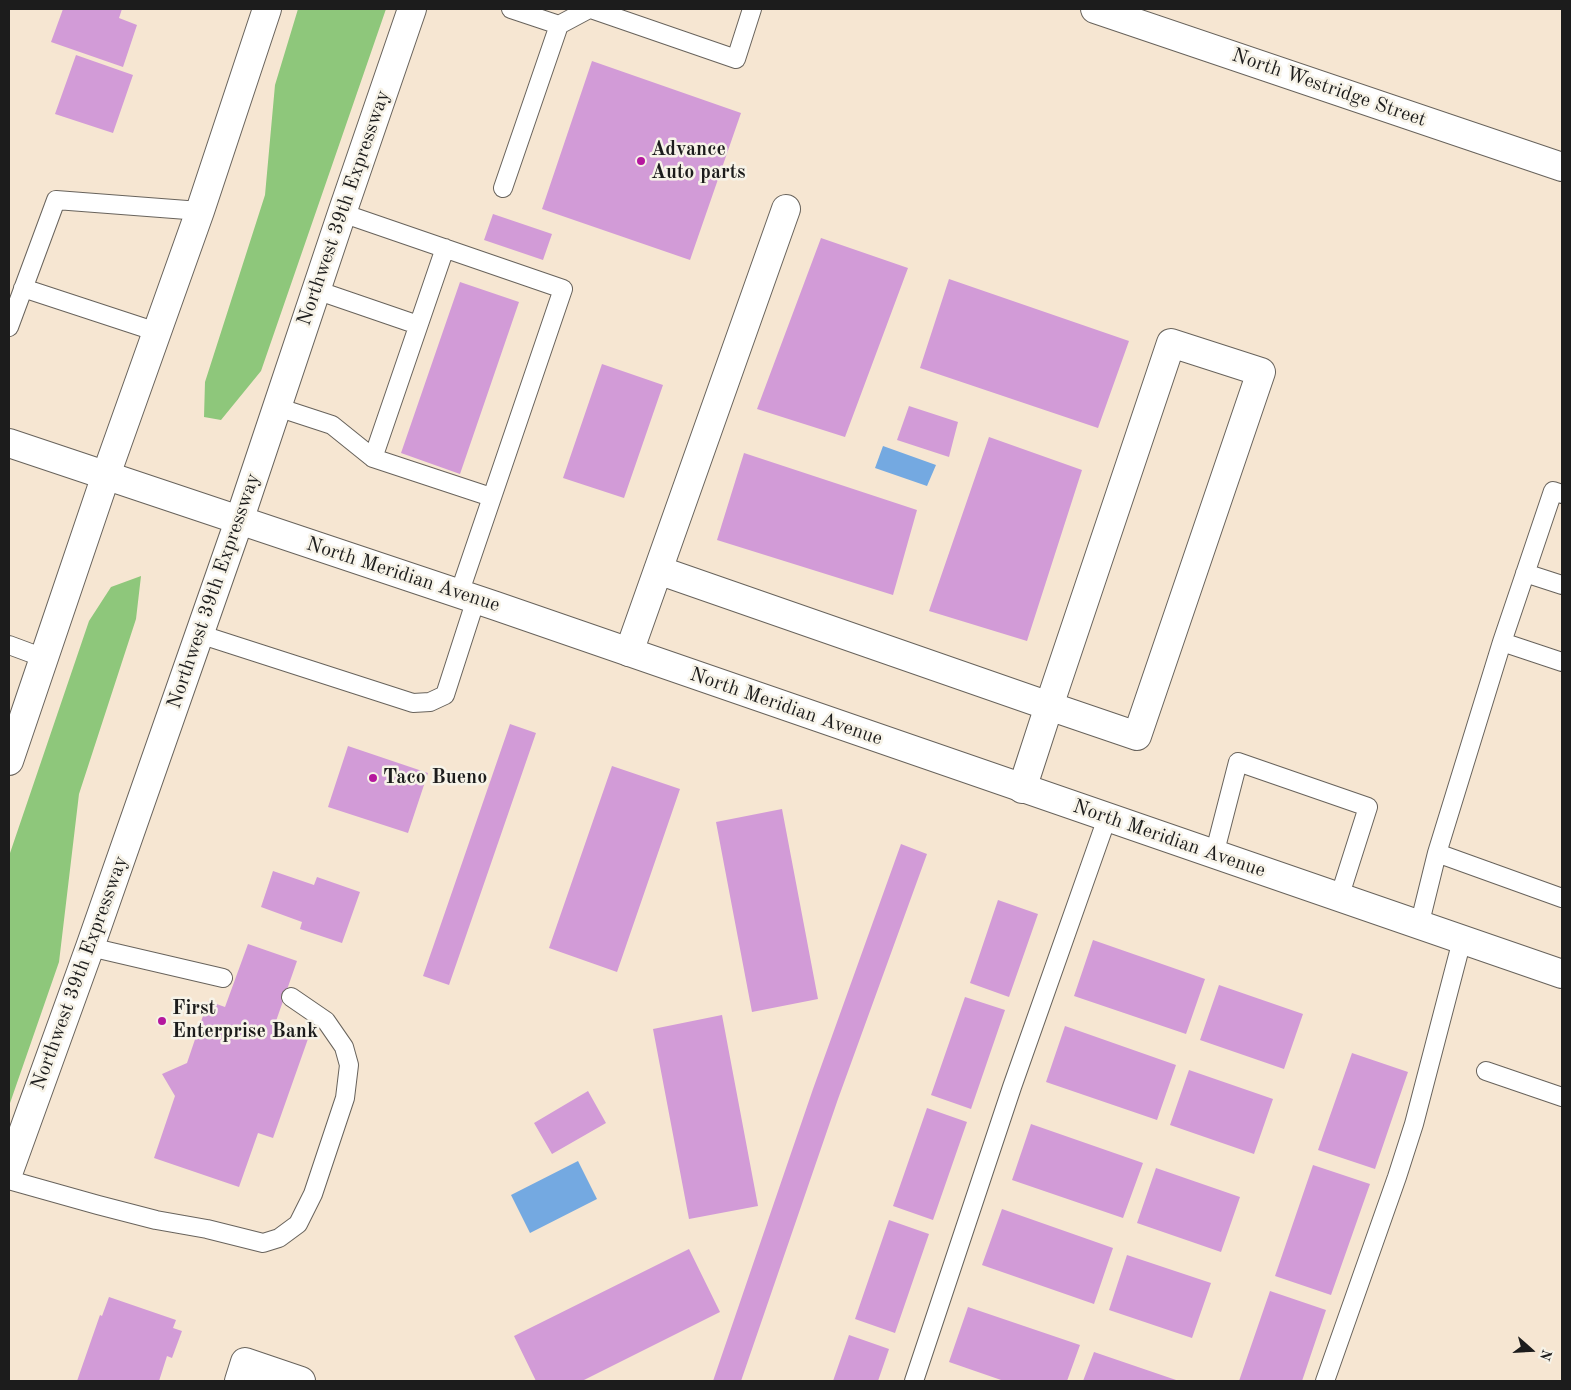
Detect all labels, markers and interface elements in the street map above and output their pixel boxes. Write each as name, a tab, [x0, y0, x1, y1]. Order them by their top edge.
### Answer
street label: North Westridge Street	[1229, 43, 1429, 133]
street label: Northwest 39th Expressway	[292, 87, 396, 329]
place label: Advance Auto parts	[651, 138, 746, 185]
marker: Advance Auto parts	[635, 155, 647, 167]
street label: Northwest 39th Expressway	[162, 470, 266, 712]
street label: North Meridian Avenue	[303, 532, 503, 618]
street label: North Meridian Avenue	[687, 663, 885, 751]
place label: Taco Bueno	[383, 766, 487, 790]
marker: Taco Bueno	[367, 772, 379, 784]
street label: North Meridian Avenue	[1070, 795, 1268, 883]
street label: Northwest 39th Expressway	[26, 853, 134, 1093]
place label: First Enterprise Bank	[172, 997, 318, 1044]
marker: First Enterprise Bank	[156, 1015, 168, 1027]
north arrow	[1506, 1325, 1556, 1375]
text: N	[1537, 1348, 1554, 1362]

